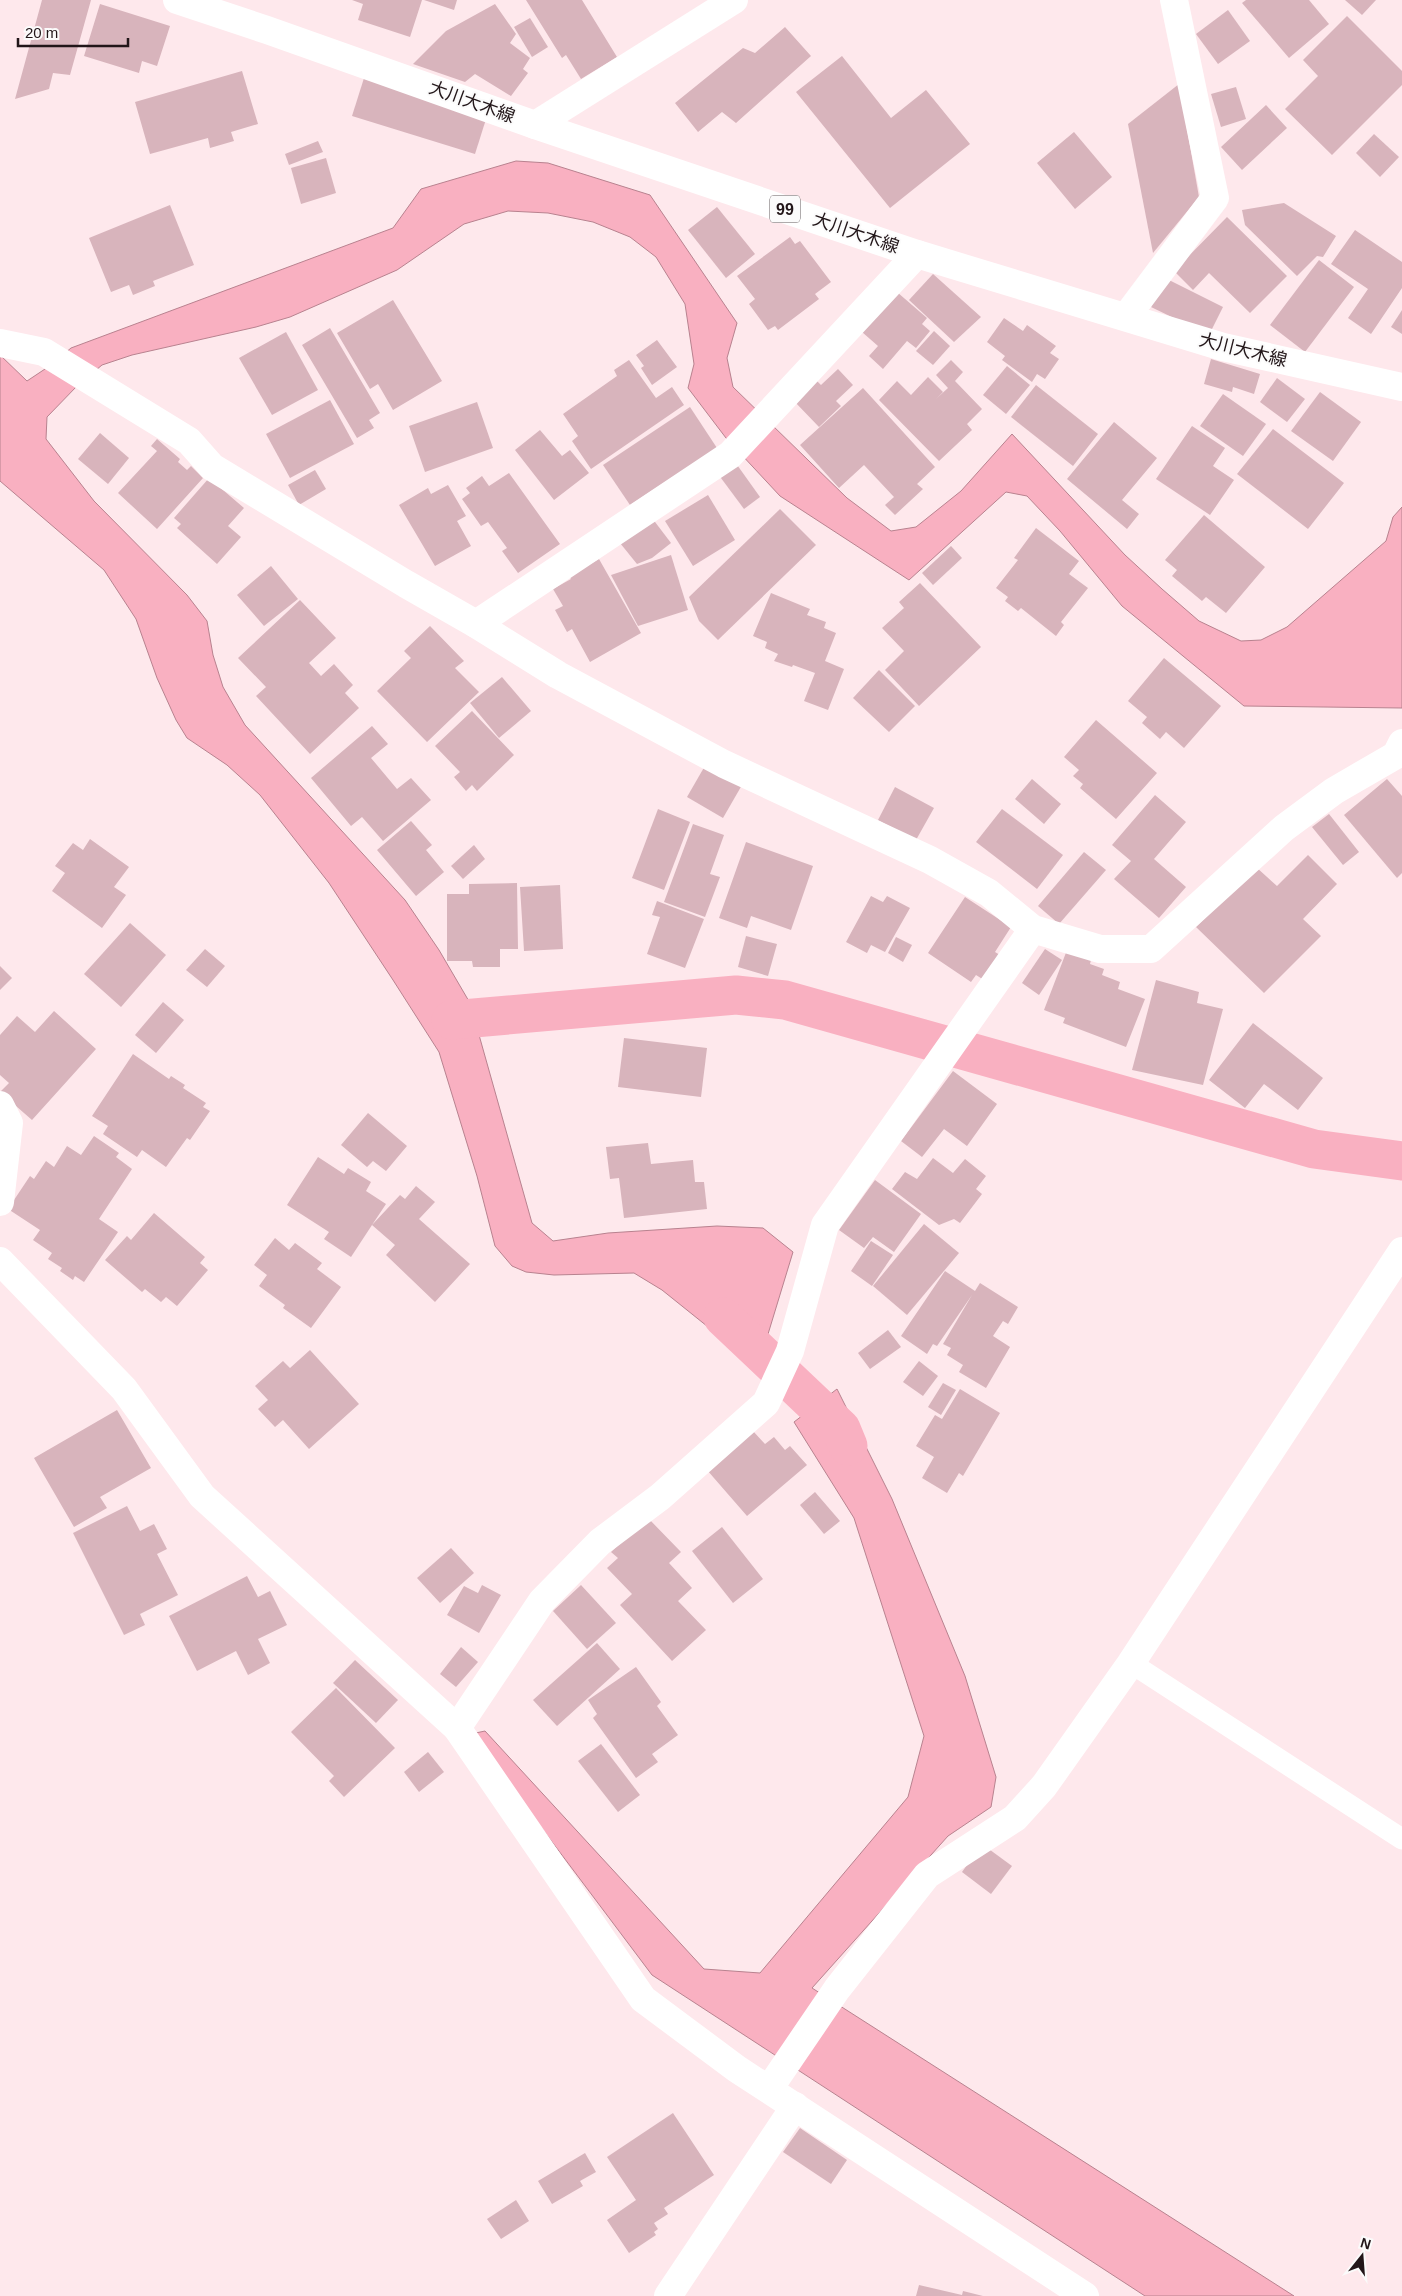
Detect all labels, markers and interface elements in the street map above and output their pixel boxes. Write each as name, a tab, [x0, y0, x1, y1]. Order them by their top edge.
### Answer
scale bar	[18, 15, 128, 47]
text: 20 m	[25, 24, 58, 41]
street label: 大川大木線	[426, 77, 518, 127]
road number: 99	[770, 195, 800, 222]
street label: 大川大木線	[810, 209, 902, 257]
street label: 大川大木線	[1197, 329, 1289, 371]
north arrow	[1337, 2231, 1387, 2281]
text: N	[1359, 2234, 1373, 2253]

